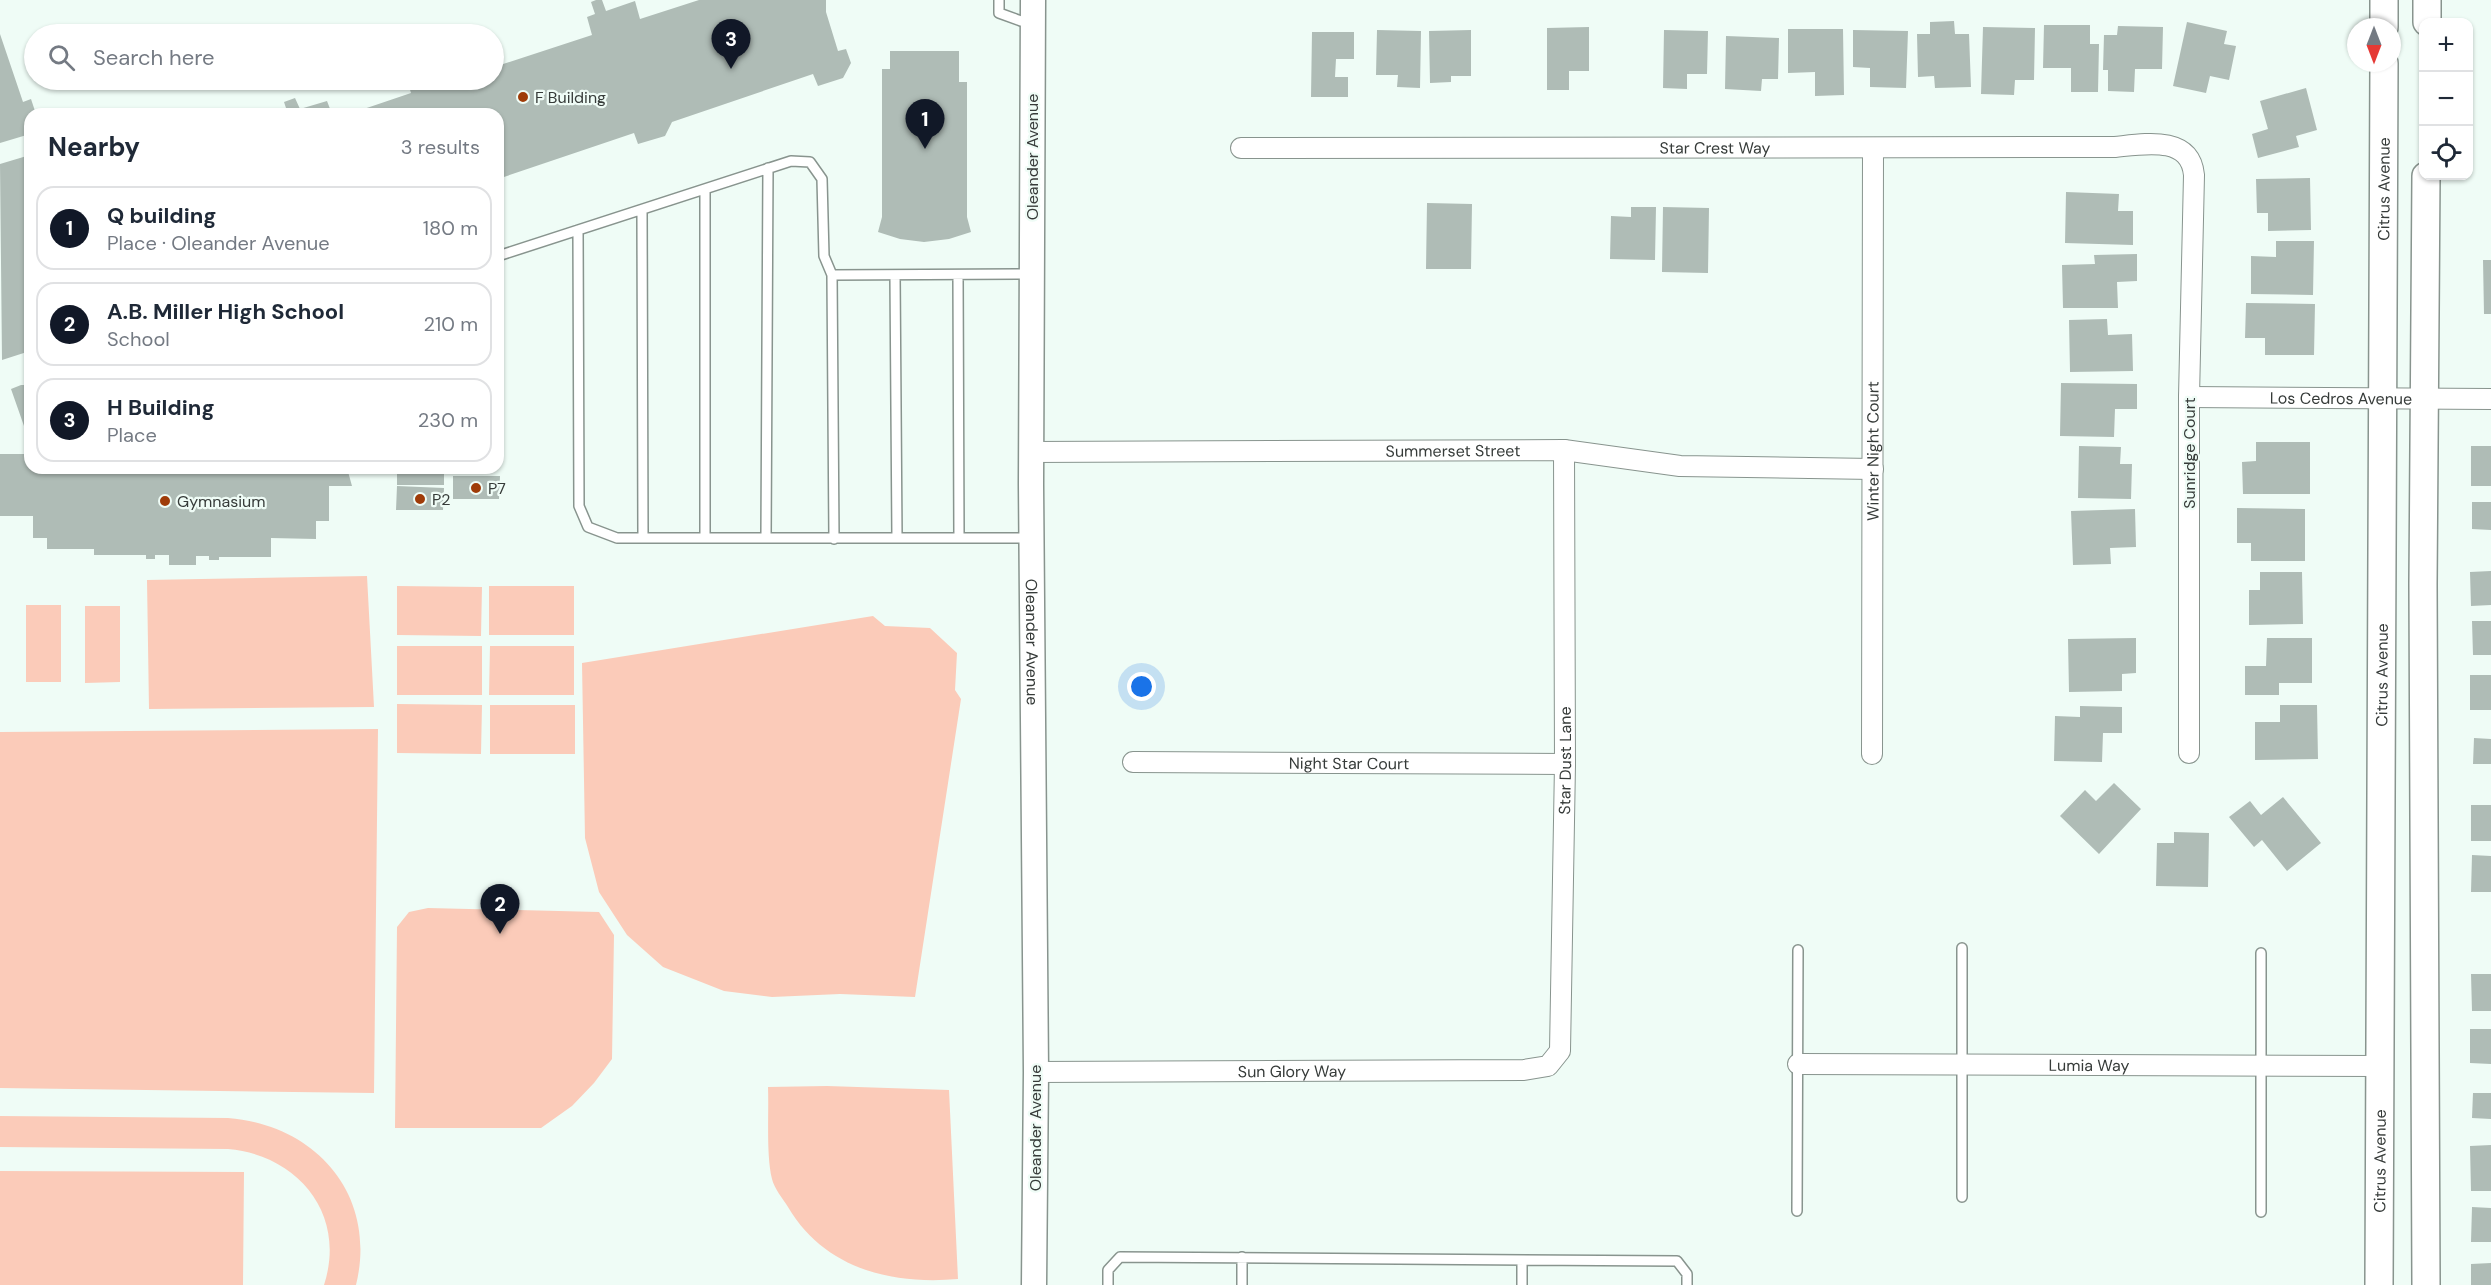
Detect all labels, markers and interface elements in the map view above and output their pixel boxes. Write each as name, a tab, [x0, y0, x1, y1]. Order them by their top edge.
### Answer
north arrow	[2347, 18, 2401, 72]
map controls	[2419, 18, 2473, 180]
button: +	[2419, 18, 2473, 72]
pin: 3	[712, 20, 750, 69]
search box	[24, 24, 504, 90]
icon: search	[45, 41, 78, 74]
text: Search here	[93, 43, 214, 72]
button: −	[2419, 72, 2473, 126]
place label: F Building	[535, 87, 606, 108]
marker: F Building	[516, 90, 530, 104]
street label: Oleander Avenue	[1022, 94, 1043, 220]
pin: 1	[906, 100, 944, 149]
button: locate	[2419, 126, 2473, 180]
text: Nearby	[48, 130, 140, 164]
text: 3 results	[401, 134, 480, 160]
street label: Star Crest Way	[1659, 137, 1771, 159]
street label: Citrus Avenue	[2373, 137, 2395, 241]
text: Q building	[107, 201, 216, 230]
text: 1	[66, 215, 73, 241]
text: 180 m	[423, 215, 478, 241]
text: Place · Oleander Avenue	[107, 230, 330, 256]
text: A.B. Miller High School	[107, 297, 344, 326]
text: 2	[64, 311, 75, 337]
text: 210 m	[423, 311, 478, 337]
text: School	[107, 326, 170, 352]
street label: Winter Night Court	[1862, 381, 1884, 521]
street label: Los Cedros Avenue	[2270, 388, 2412, 409]
text: H Building	[107, 393, 215, 422]
street label: Sunridge Court	[2179, 397, 2200, 509]
text: 3	[63, 407, 76, 433]
text: 230 m	[418, 407, 478, 433]
text: Place	[107, 422, 157, 448]
street label: Summerset Street	[1386, 440, 1520, 462]
place label: P7	[488, 478, 506, 499]
marker: P7	[469, 481, 483, 495]
place label: P2	[432, 489, 451, 510]
place label: Gymnasium	[177, 491, 265, 512]
marker: P2	[413, 492, 427, 506]
marker: Gymnasium	[158, 494, 172, 508]
street label: Oleander Avenue	[1021, 579, 1043, 705]
street label: Citrus Avenue	[2371, 623, 2393, 727]
your location	[1127, 672, 1156, 701]
street label: Star Dust Lane	[1554, 706, 1576, 815]
street label: Night Star Court	[1289, 753, 1409, 774]
pin: 2	[480, 884, 520, 934]
street label: Lumia Way	[2049, 1055, 2130, 1076]
street label: Sun Glory Way	[1238, 1061, 1346, 1082]
street label: Oleander Avenue	[1025, 1065, 1046, 1191]
street label: Citrus Avenue	[2369, 1109, 2391, 1213]

